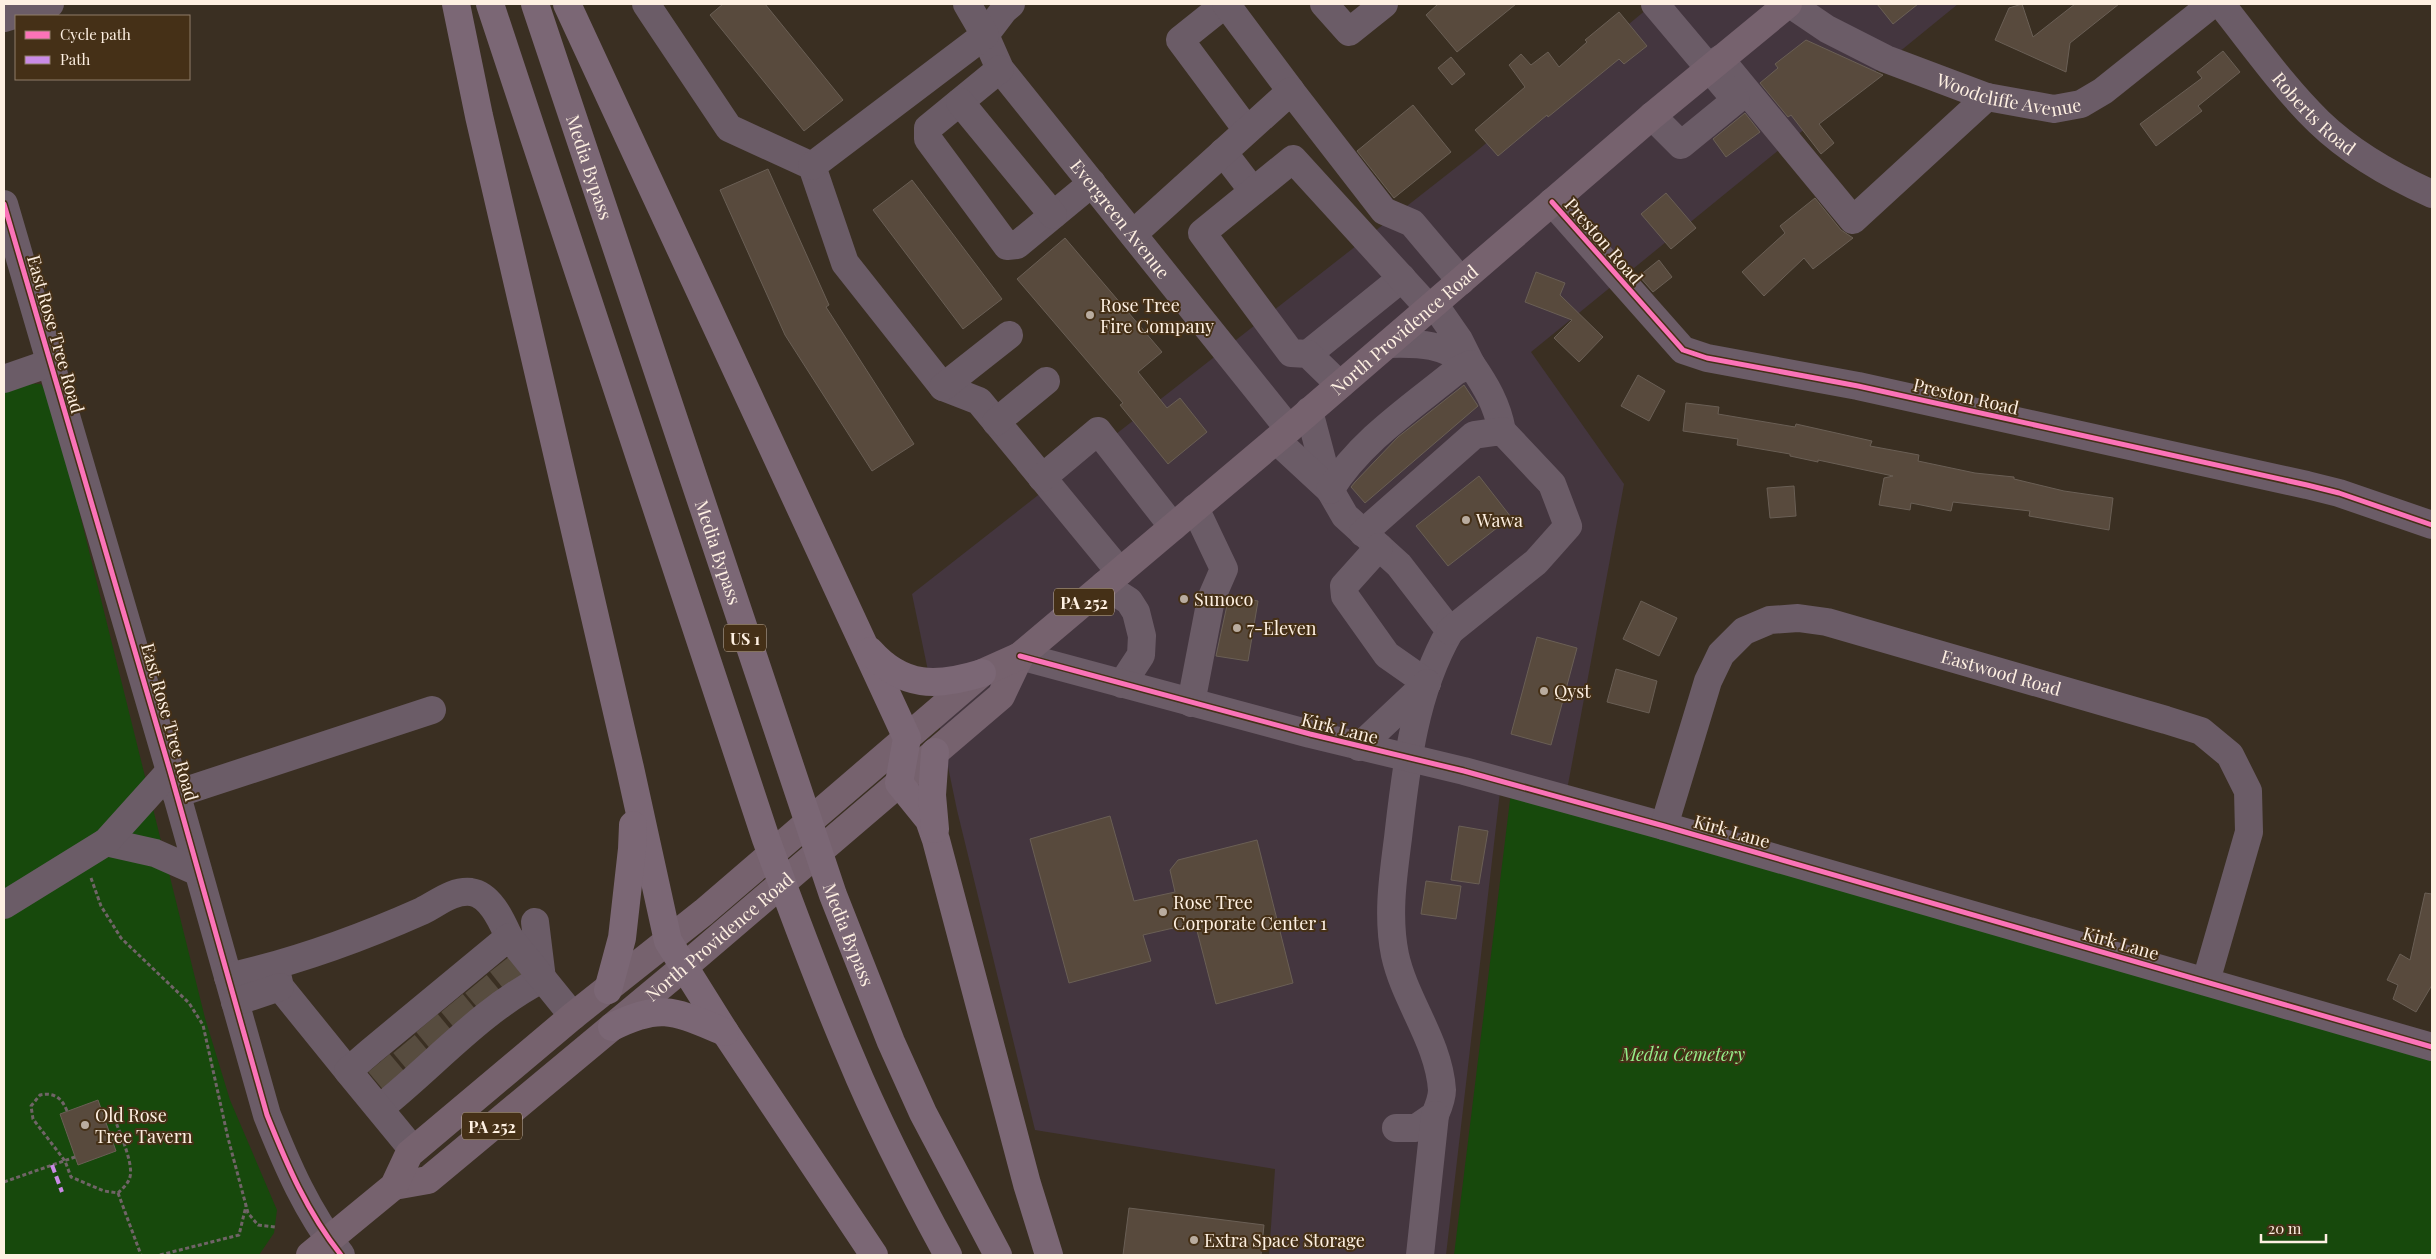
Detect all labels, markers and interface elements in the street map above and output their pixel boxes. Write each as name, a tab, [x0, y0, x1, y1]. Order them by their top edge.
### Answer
legend	[15, 15, 190, 80]
text: Cycle path	[60, 24, 131, 44]
text: Path	[60, 49, 90, 69]
street label: Woodcliffe Avenue	[1932, 67, 2083, 121]
street label: Roberts Road	[2267, 67, 2361, 160]
street label: Media Bypass	[561, 112, 618, 223]
street label: Evergreen Avenue	[1065, 154, 1175, 283]
street label: Preston Road	[1560, 192, 1649, 290]
street label: East Rose Tree Road	[22, 252, 90, 417]
street label: North Providence Road	[1325, 259, 1483, 400]
place label: Rose Tree Fire Company	[1100, 293, 1214, 338]
marker: Rose Tree Fire Company	[1084, 309, 1096, 321]
street label: Preston Road	[1911, 372, 2022, 420]
street label: Media Bypass	[690, 497, 747, 608]
place label: Wawa	[1475, 508, 1523, 532]
marker: Wawa	[1460, 514, 1472, 526]
place label: Sunoco	[1194, 587, 1254, 611]
road number: PA 252	[1054, 588, 1114, 616]
marker: Sunoco	[1178, 593, 1190, 605]
place label: 7-Eleven	[1247, 616, 1317, 640]
marker: 7-Eleven	[1231, 622, 1243, 634]
road number: US 1	[724, 624, 766, 651]
street label: East Rose Tree Road	[136, 640, 204, 805]
street label: Eastwood Road	[1938, 644, 2065, 701]
place label: Qyst	[1554, 679, 1591, 703]
marker: Qyst	[1538, 685, 1550, 697]
street label: Kirk Lane	[1299, 707, 1381, 749]
street label: Kirk Lane	[1691, 809, 1773, 853]
street label: North Providence Road	[640, 866, 799, 1006]
street label: Media Bypass	[818, 880, 880, 990]
place label: Rose Tree Corporate Center 1	[1173, 890, 1327, 935]
marker: Rose Tree Corporate Center 1	[1157, 906, 1169, 918]
street label: Kirk Lane	[2080, 921, 2162, 965]
park label: Media Cemetery	[1620, 1042, 1745, 1066]
place label: Old Rose Tree Tavern	[95, 1103, 193, 1148]
road number: PA 252	[462, 1112, 522, 1140]
marker: Old Rose Tree Tavern	[79, 1119, 91, 1131]
scale bar	[2261, 1212, 2326, 1244]
text: 20 m	[2268, 1218, 2302, 1238]
place label: Extra Space Storage	[1204, 1228, 1365, 1252]
marker: Extra Space Storage	[1188, 1234, 1200, 1246]

